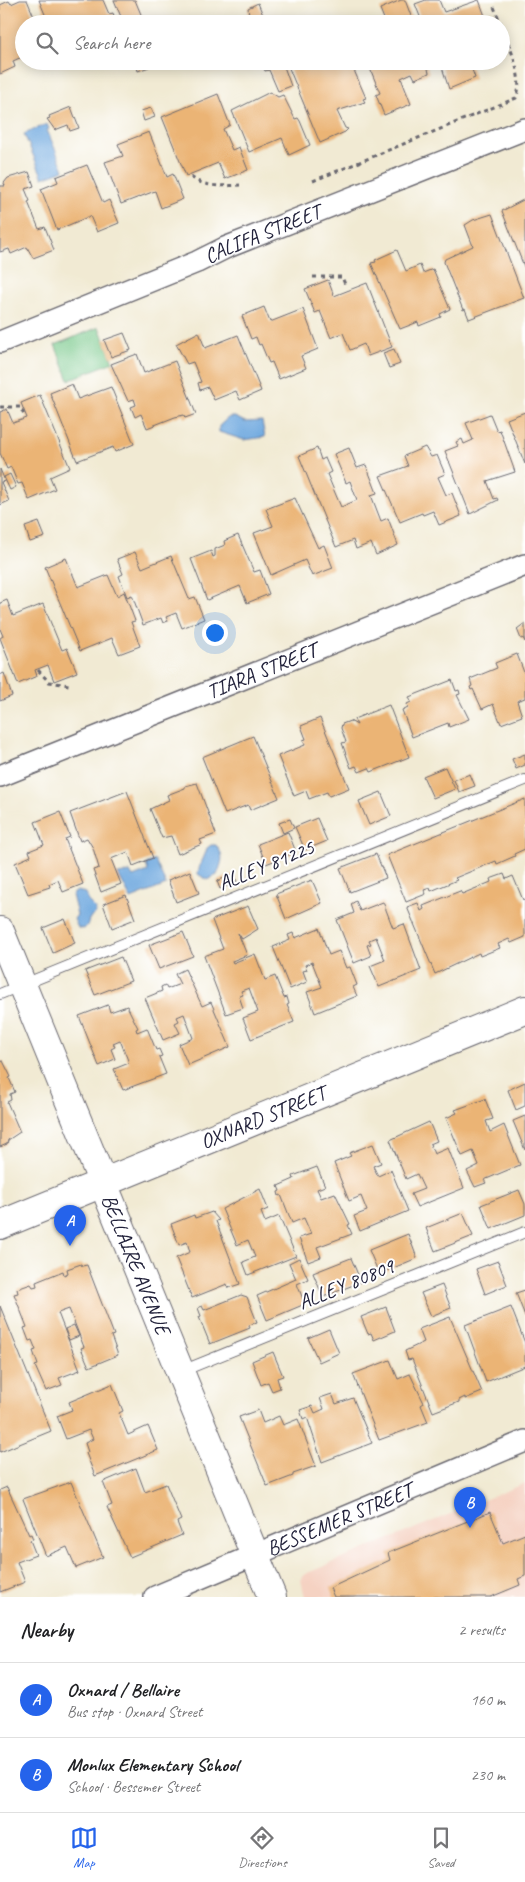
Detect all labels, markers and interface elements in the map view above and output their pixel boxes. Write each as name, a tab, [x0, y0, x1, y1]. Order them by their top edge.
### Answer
search box	[15, 15, 510, 70]
icon: search	[33, 29, 61, 57]
text: Search here	[73, 31, 150, 55]
street label: CALIFA STREET	[200, 197, 328, 269]
your location	[202, 620, 228, 646]
street label: TIARA STREET	[203, 635, 326, 705]
street label: ALLEY 81225	[214, 833, 319, 896]
street label: OXNARD STREET	[196, 1078, 334, 1155]
street label: BELLAIRE AVENUE	[96, 1190, 177, 1340]
pin: A	[54, 1205, 86, 1246]
street label: ALLEY 80809	[294, 1252, 399, 1315]
street label: BESSEMER STREET	[262, 1475, 421, 1562]
pin: B	[454, 1487, 486, 1528]
text: Nearby	[20, 1617, 73, 1643]
text: 2 results	[458, 1620, 505, 1640]
text: Oxnard / Bellaire	[67, 1678, 179, 1702]
text: A	[32, 1690, 40, 1710]
text: 160 m	[471, 1690, 505, 1710]
text: Bus stop · Oxnard Street	[67, 1702, 202, 1722]
text: Monlux Elementary School	[67, 1753, 238, 1777]
text: B	[32, 1765, 40, 1785]
text: 230 m	[471, 1765, 505, 1785]
text: School · Bessemer Street	[67, 1777, 200, 1797]
tab: Map	[70, 1824, 98, 1871]
tab: Directions	[238, 1824, 287, 1871]
tab: Saved	[427, 1824, 455, 1871]

